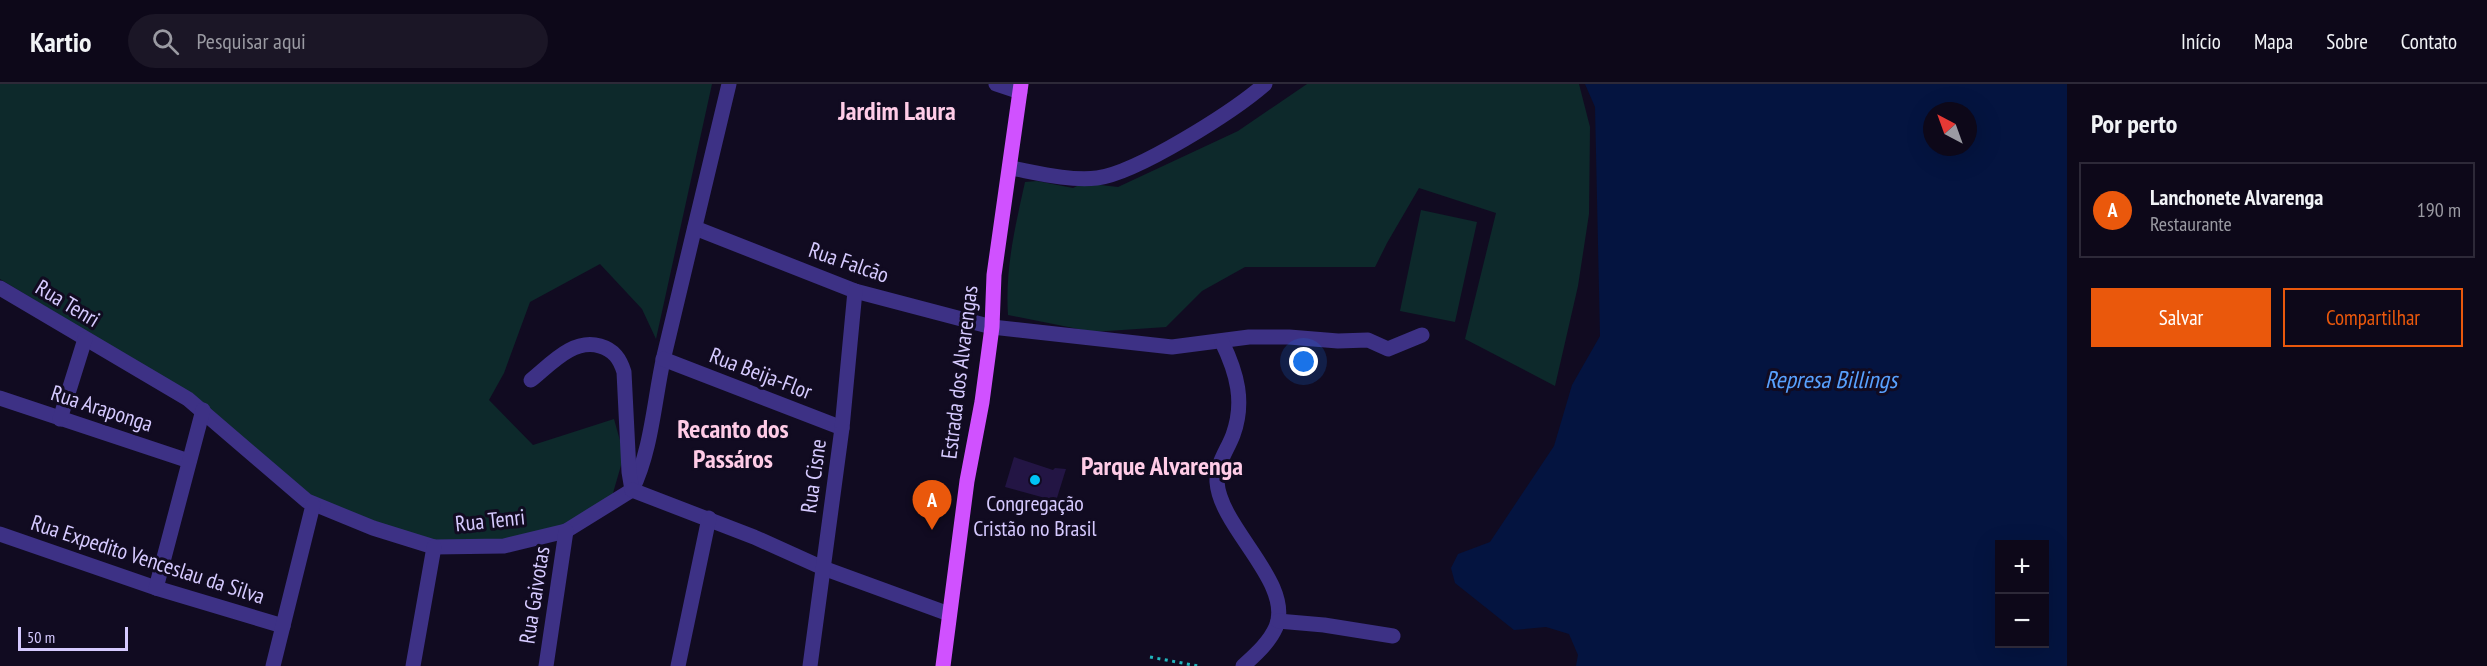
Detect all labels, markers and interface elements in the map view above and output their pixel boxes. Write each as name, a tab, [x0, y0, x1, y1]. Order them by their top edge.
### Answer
search box	[128, 14, 548, 68]
text: Kartio	[30, 23, 92, 60]
icon: search	[149, 25, 182, 58]
text: Pesquisar aqui	[197, 27, 306, 55]
text: Início	[2181, 28, 2221, 55]
text: Mapa	[2254, 28, 2293, 55]
text: Sobre	[2326, 28, 2368, 55]
text: Contato	[2401, 28, 2457, 55]
district label: Jardim Laura	[837, 94, 956, 127]
north arrow	[1923, 102, 1977, 156]
text: Por perto	[2091, 107, 2177, 140]
text: Lanchonete Alvarenga	[2150, 183, 2323, 211]
text: A	[2107, 197, 2118, 223]
text: 190 m	[2417, 197, 2461, 223]
text: Restaurante	[2150, 211, 2232, 237]
street label: Rua Falcão	[805, 235, 893, 289]
street label: Rua Tenri	[31, 273, 105, 333]
street label: Estrada dos Alvarengas	[934, 284, 984, 460]
button: Salvar	[2091, 288, 2271, 347]
button: Compartilhar	[2283, 288, 2463, 347]
street label: Rua Beija-Flor	[706, 341, 816, 405]
your location	[1289, 347, 1318, 376]
water label: Represa Billings	[1765, 364, 1900, 395]
street label: Rua Araponga	[48, 378, 156, 438]
district label: Recanto dos Passáros	[677, 412, 789, 475]
street label: Rua Cisne	[794, 437, 832, 515]
district label: Parque Alvarenga	[1081, 449, 1243, 482]
marker: Congregação Cristão no Brasil	[1028, 473, 1042, 487]
pin: A	[912, 480, 952, 530]
place label: Congregação Cristão no Brasil	[973, 489, 1098, 542]
street label: Rua Tenri	[454, 502, 526, 538]
street label: Rua Expedito Venceslau da Silva	[28, 508, 268, 610]
map controls	[1995, 540, 2049, 648]
button: +	[1995, 540, 2049, 594]
street label: Rua Gaivotas	[512, 544, 556, 646]
button: −	[1995, 594, 2049, 648]
scale bar	[18, 624, 128, 652]
text: 50 m	[27, 627, 55, 647]

